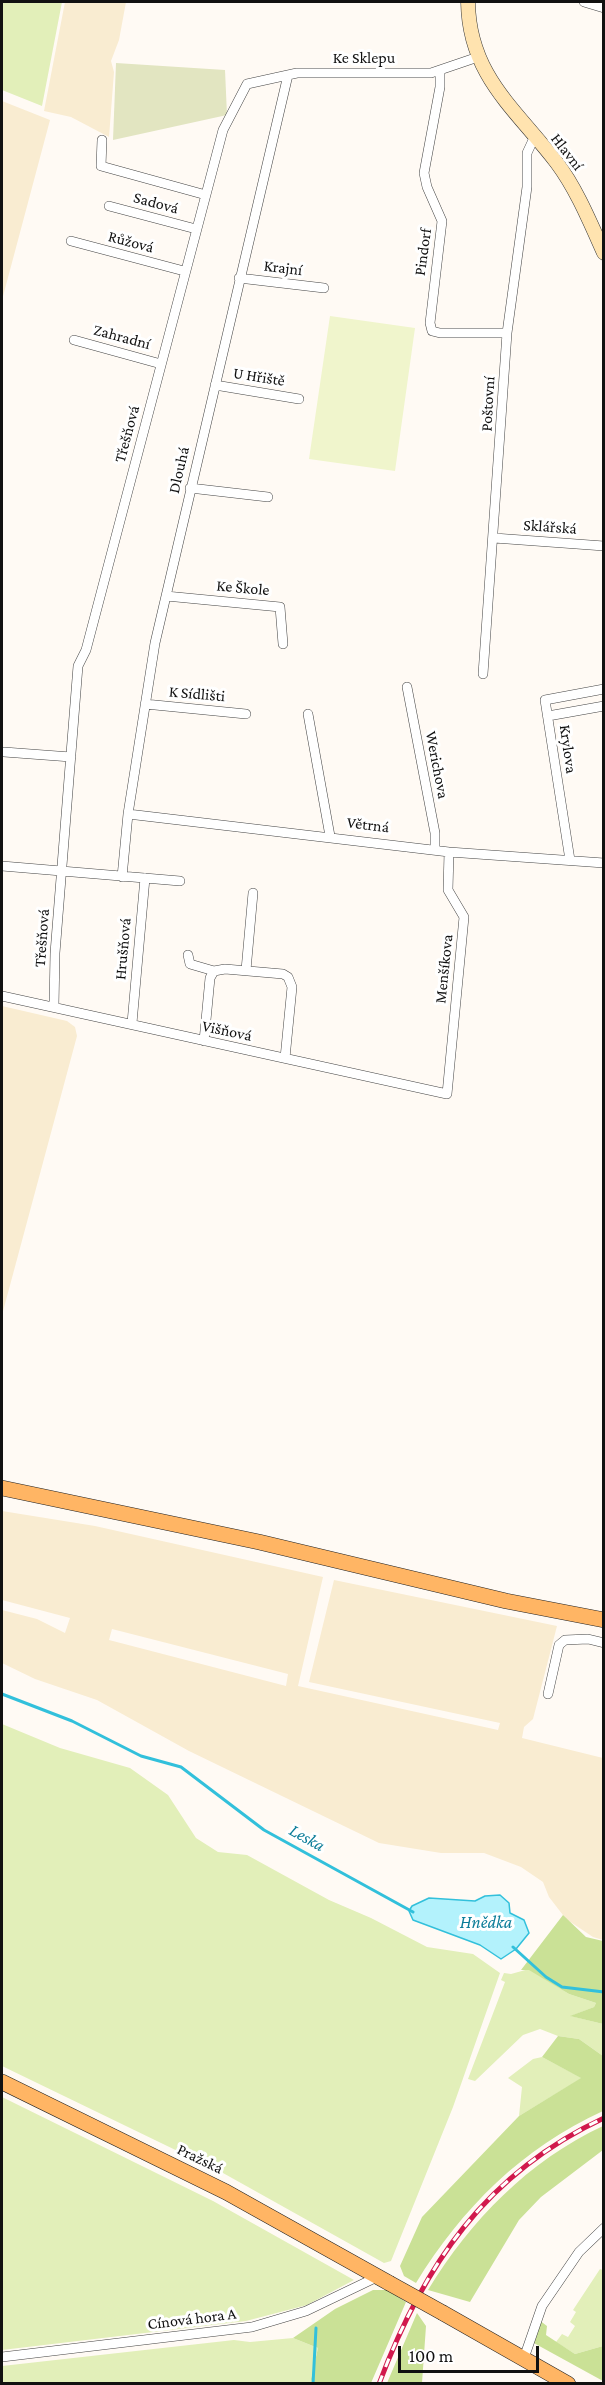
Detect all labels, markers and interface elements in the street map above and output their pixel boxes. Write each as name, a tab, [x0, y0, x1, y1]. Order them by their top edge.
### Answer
street label: Ke Sklepu	[333, 48, 395, 68]
street label: Hlavní	[546, 129, 588, 175]
street label: Sadová	[131, 188, 181, 218]
street label: Růžová	[106, 227, 156, 257]
street label: Pindorf	[410, 227, 436, 277]
street label: Krajní	[263, 256, 303, 280]
street label: Zahradní	[91, 320, 153, 354]
street label: U Hřiště	[232, 363, 286, 391]
street label: Poštovní	[477, 376, 499, 432]
street label: Třešňová	[110, 403, 144, 465]
street label: Dlouhá	[164, 445, 194, 495]
street label: Sklářská	[523, 516, 577, 538]
street label: Ke Škole	[216, 576, 270, 600]
street label: K Sídlišti	[168, 682, 226, 706]
street label: Krylova	[555, 723, 581, 775]
street label: Werichova	[421, 729, 453, 801]
street label: Větrná	[346, 813, 390, 837]
street label: Třešňová	[30, 908, 54, 968]
street label: Hrušňová	[111, 917, 135, 981]
street label: Menšíkova	[431, 933, 457, 1005]
street label: Višňová	[200, 1016, 254, 1046]
water label: Leska	[285, 1819, 329, 1857]
water label: Hnědka	[460, 1911, 512, 1933]
street label: Pražská	[174, 2140, 226, 2178]
street label: Cínová hora A	[147, 2304, 237, 2334]
scale bar	[401, 2334, 542, 2372]
text: 100 m	[409, 2346, 453, 2366]

